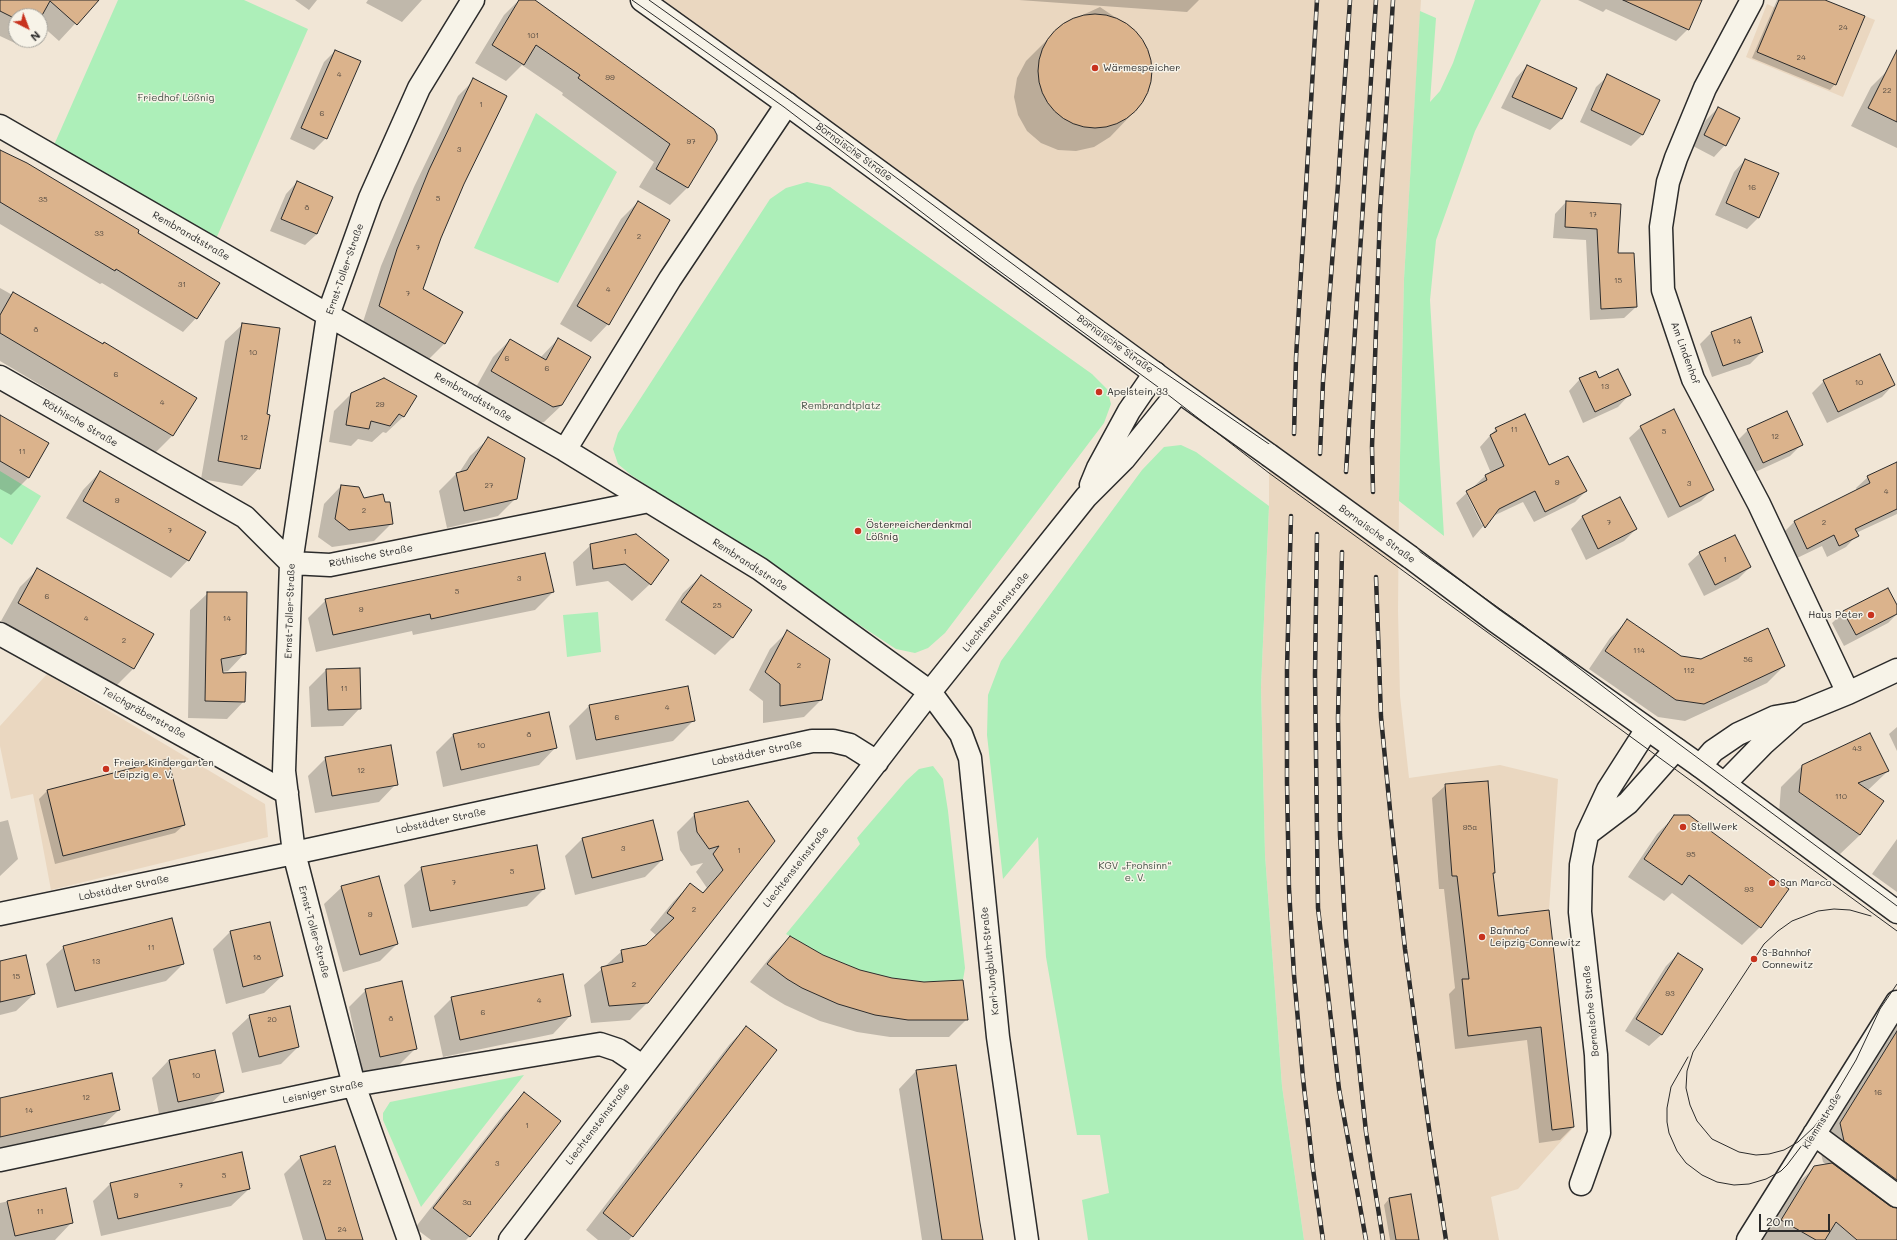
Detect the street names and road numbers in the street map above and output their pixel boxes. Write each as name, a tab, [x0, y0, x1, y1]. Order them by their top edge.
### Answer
street label: Bornaische Straße	[813, 120, 895, 184]
street label: Rembrandtstraße	[150, 209, 232, 263]
street label: Ernst-Toller-Straße	[324, 222, 366, 316]
street label: Bornaische Straße	[1074, 312, 1156, 376]
street label: Am Lindenhof	[1668, 320, 1702, 386]
street label: Rembrandtstraße	[432, 370, 514, 424]
street label: Röthische Straße	[40, 397, 120, 449]
street label: Bornaische Straße	[1336, 502, 1418, 566]
street label: Rembrandtstraße	[710, 536, 790, 594]
street label: Röthische Straße	[328, 542, 414, 570]
street label: Ernst-Toller-Straße	[282, 563, 298, 659]
street label: Liechtensteinstraße	[960, 570, 1032, 654]
street label: Teichgräberstraße	[100, 685, 188, 741]
street label: Lobstädter Straße	[711, 738, 803, 768]
street label: Lobstädter Straße	[395, 806, 487, 836]
street label: Liechtensteinstraße	[761, 824, 831, 910]
street label: Lobstädter Straße	[78, 873, 170, 903]
street label: Ernst-Toller-Straße	[296, 884, 332, 980]
street label: Karl-Jungbluth-Straße	[978, 906, 1002, 1016]
street label: Bornaische Straße	[1580, 965, 1602, 1057]
street label: Leisniger Straße	[282, 1078, 364, 1106]
street label: Liechtensteinstraße	[563, 1081, 633, 1167]
street label: Klemmstraße	[1800, 1091, 1844, 1151]

